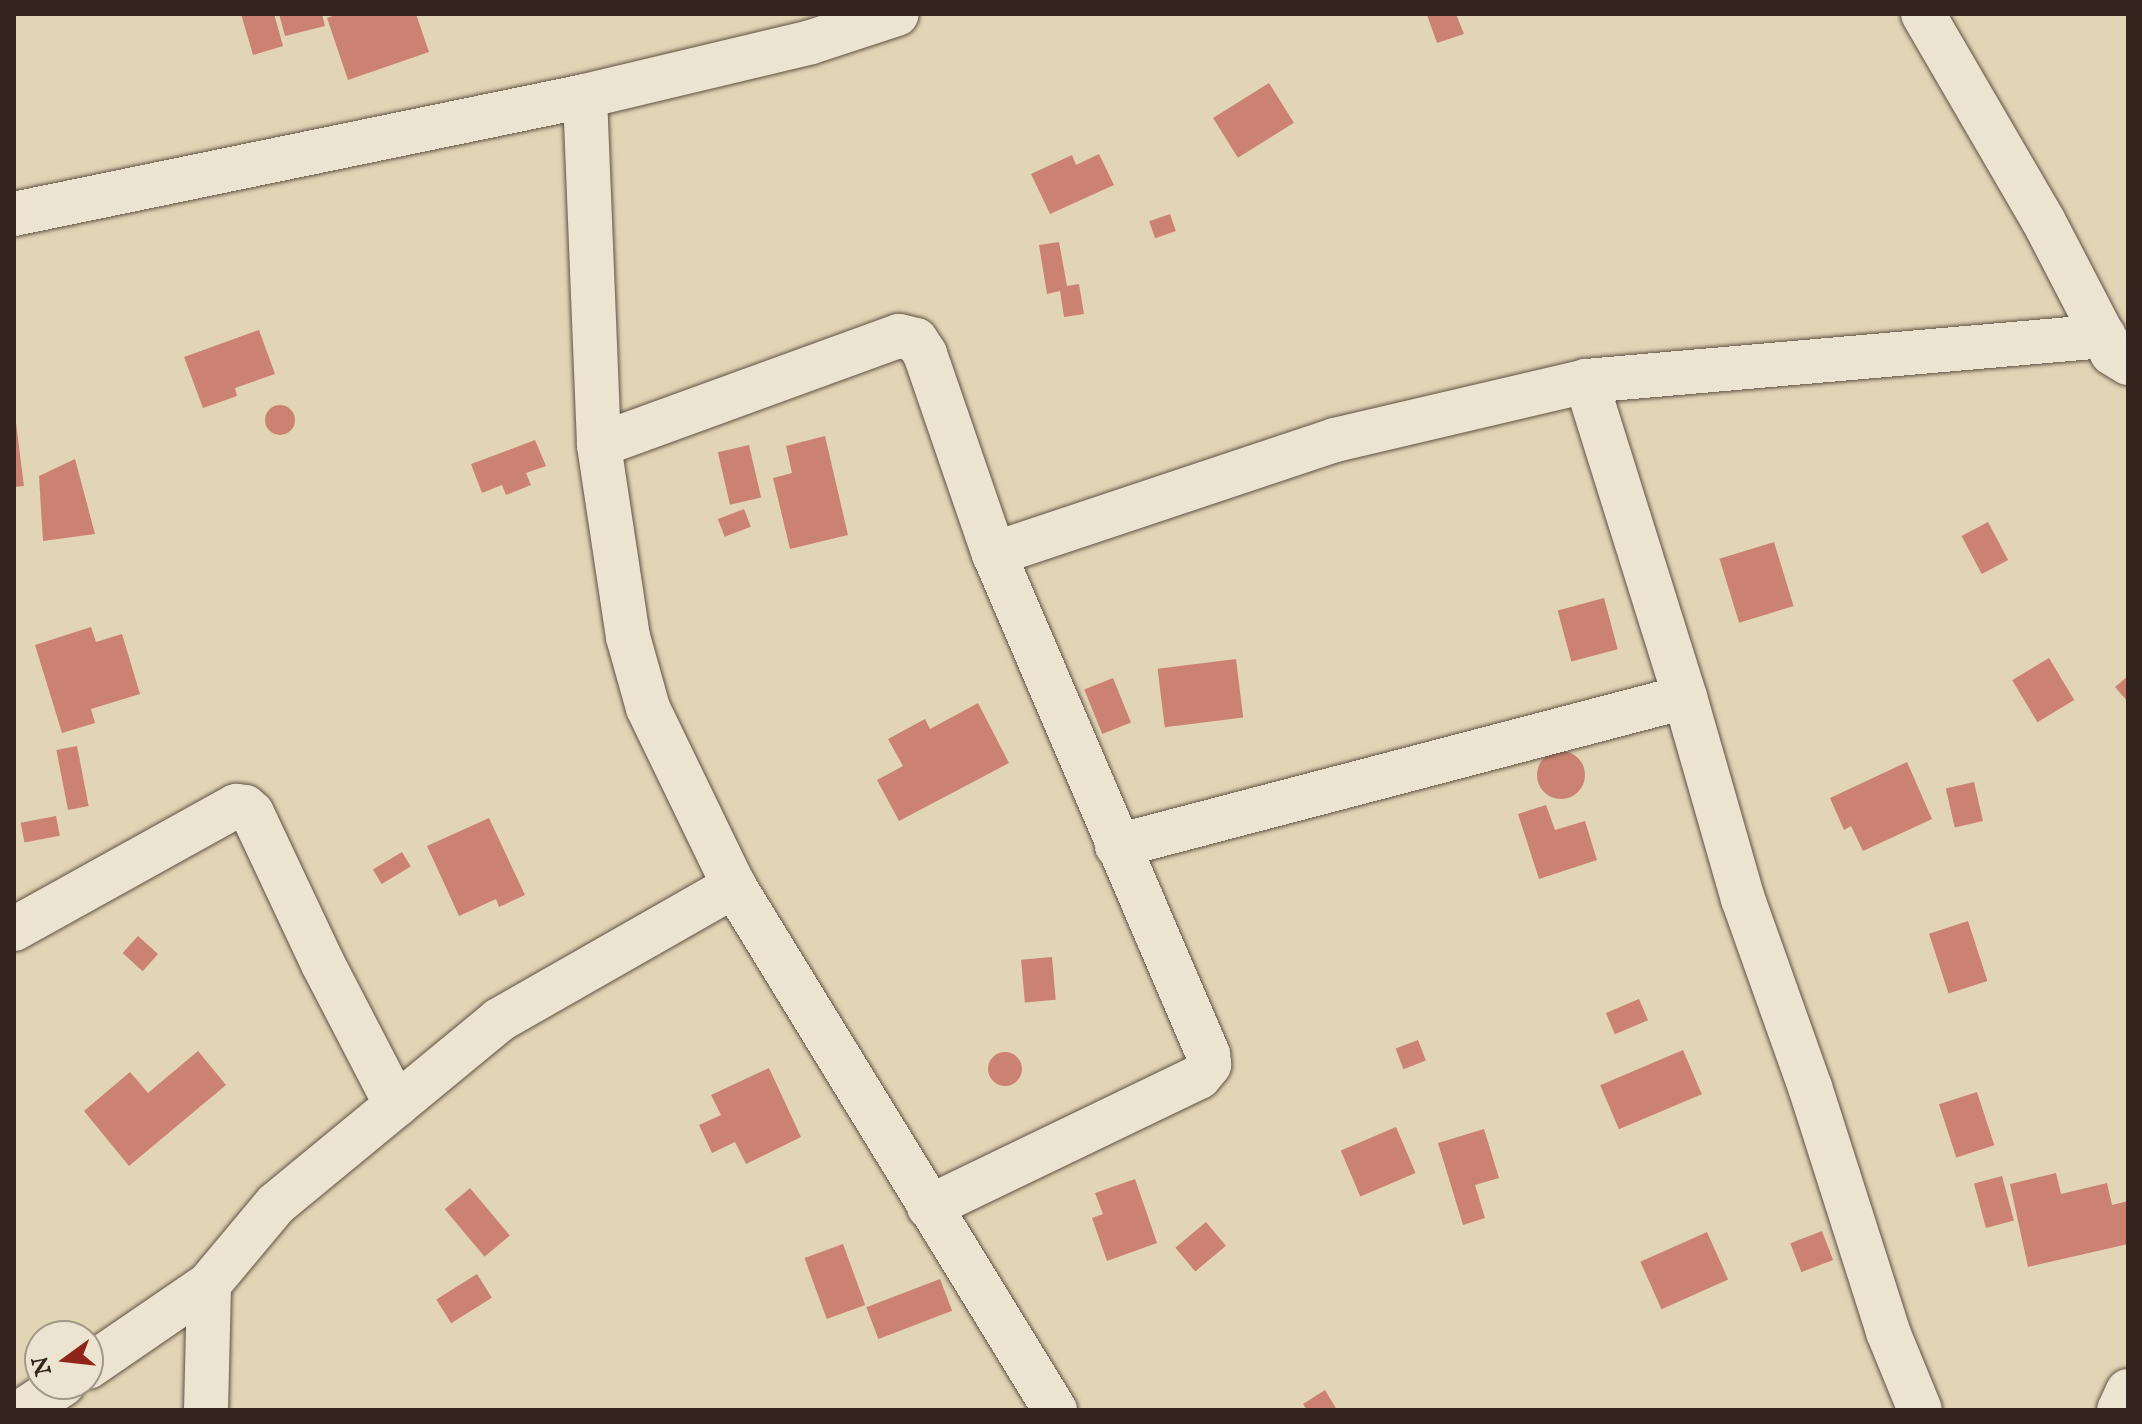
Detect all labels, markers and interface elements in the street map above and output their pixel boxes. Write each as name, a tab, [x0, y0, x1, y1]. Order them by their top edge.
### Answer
north arrow	[24, 1320, 104, 1400]
text: N	[27, 1353, 59, 1379]

